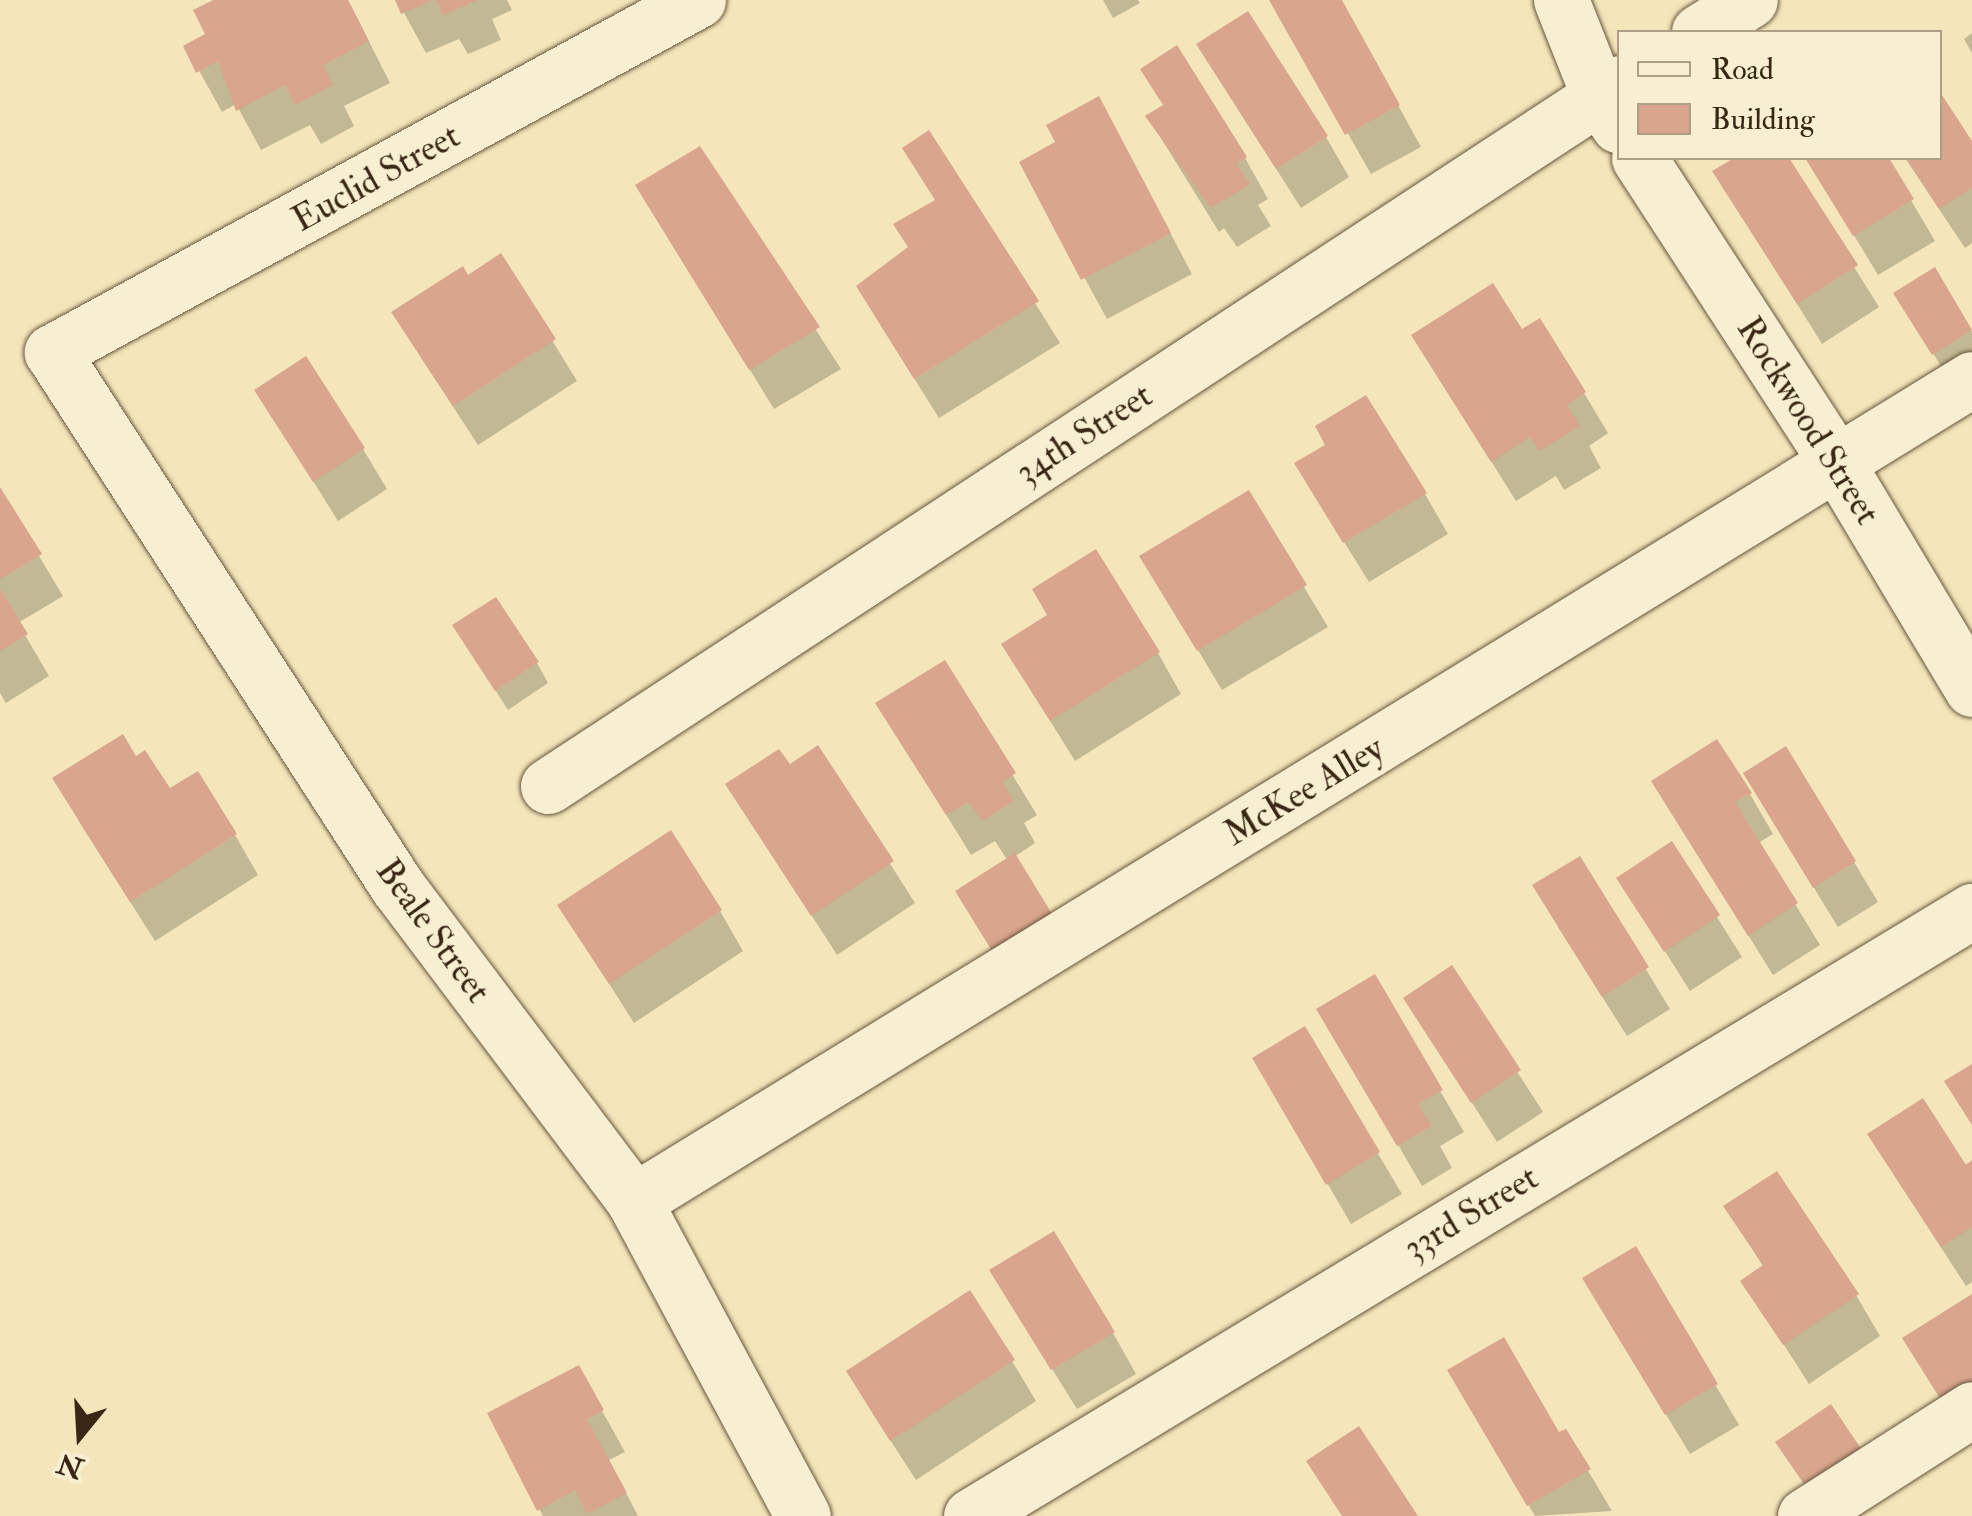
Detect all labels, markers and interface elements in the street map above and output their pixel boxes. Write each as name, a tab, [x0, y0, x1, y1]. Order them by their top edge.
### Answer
legend	[1617, 30, 1942, 160]
text: Road	[1711, 51, 1774, 88]
text: Building	[1711, 101, 1815, 138]
street label: Euclid Street	[285, 115, 467, 241]
street label: Rockwood Street	[1728, 310, 1888, 532]
street label: 34th Street	[1008, 375, 1160, 493]
street label: McKee Alley	[1217, 727, 1391, 855]
street label: Beale Street	[367, 851, 499, 1011]
street label: 33rd Street	[1396, 1157, 1546, 1269]
north arrow	[30, 1386, 130, 1486]
text: N	[53, 1444, 88, 1486]

